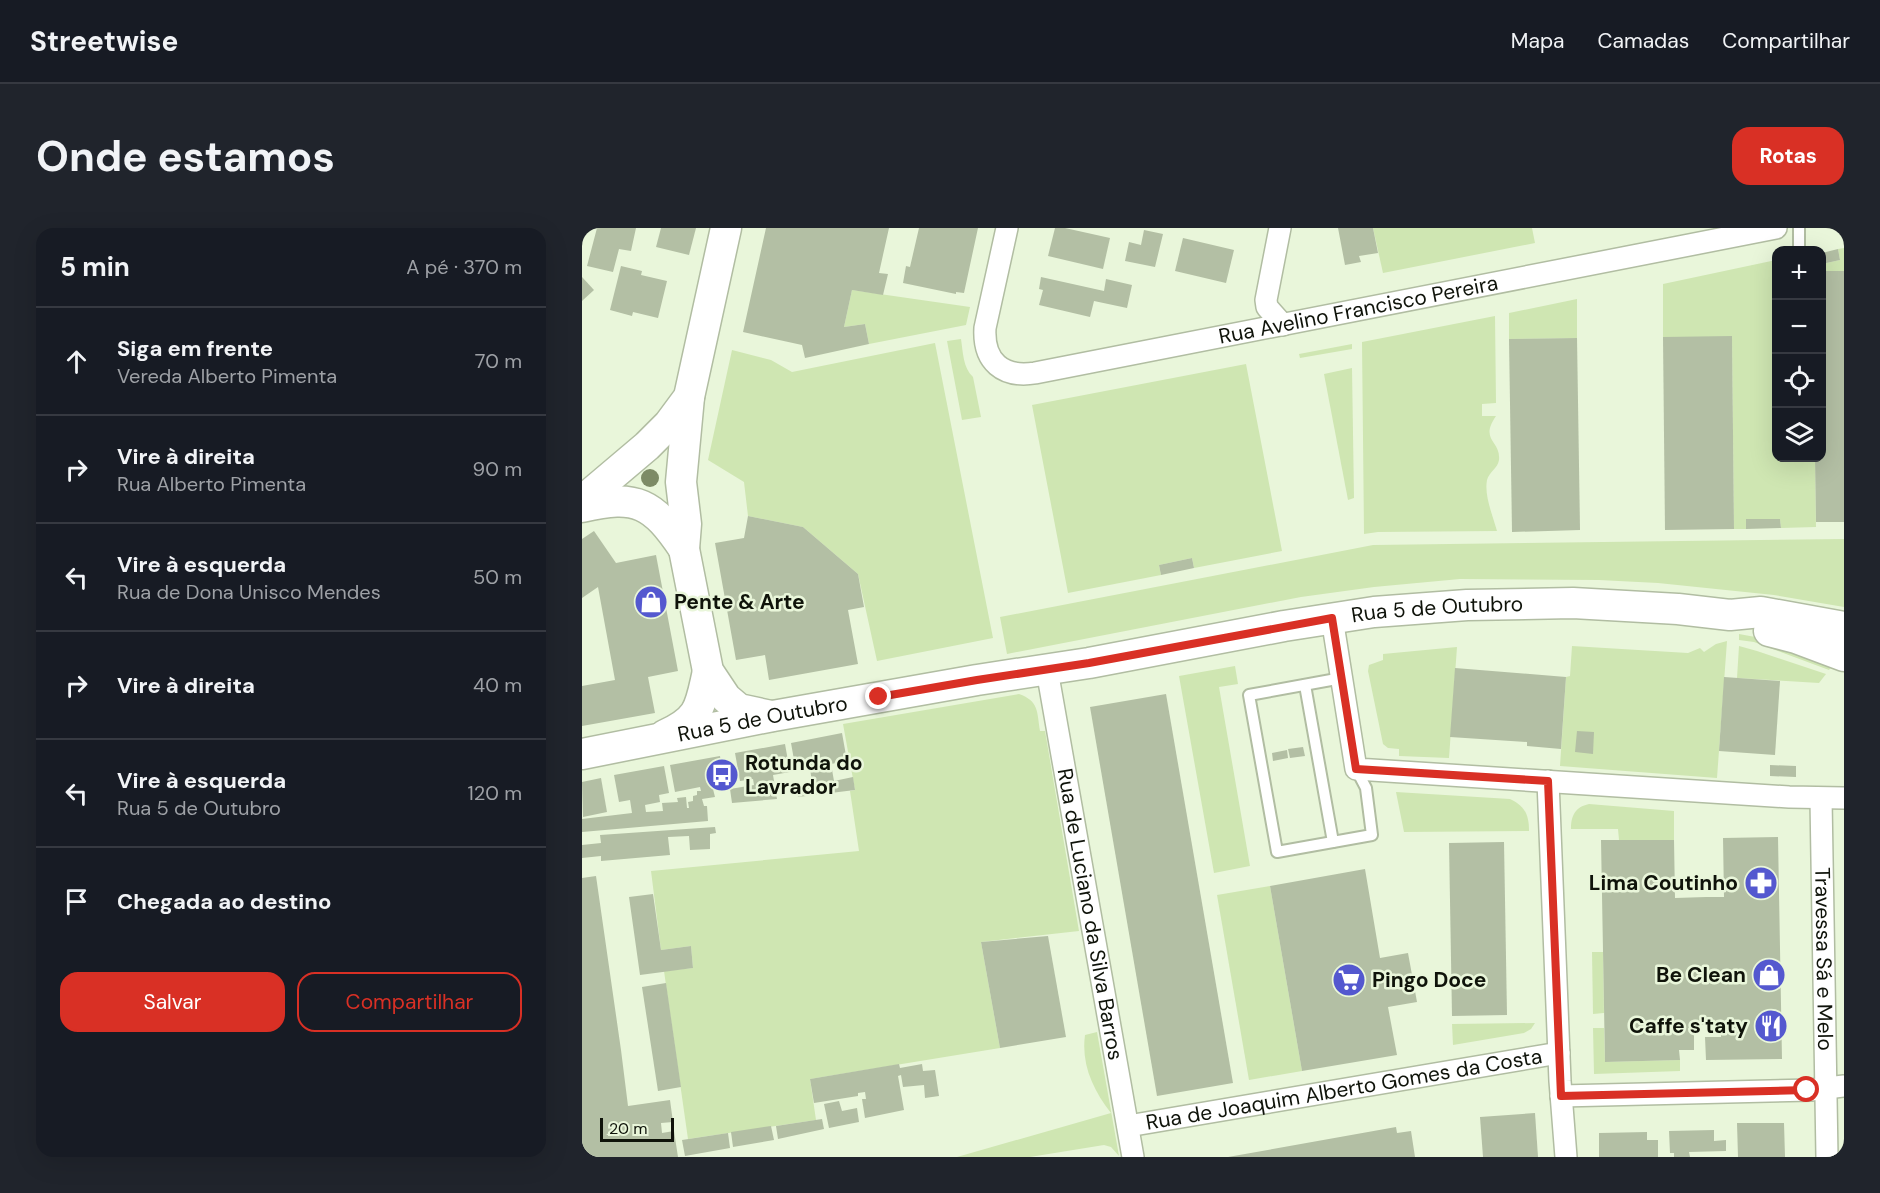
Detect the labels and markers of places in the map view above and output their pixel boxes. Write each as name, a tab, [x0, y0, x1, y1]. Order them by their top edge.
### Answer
shop icon: Pente & Arte	[633, 584, 669, 620]
place label: Pente & Arte	[674, 588, 805, 616]
place label: Rotunda do Lavrador	[745, 749, 863, 801]
bus stop icon: Rotunda do Lavrador	[704, 757, 740, 793]
pharmacy icon: Lima Coutinho	[1743, 865, 1779, 901]
place label: Lima Coutinho	[1589, 869, 1738, 897]
shop icon: Be Clean	[1751, 957, 1787, 993]
place label: Be Clean	[1656, 961, 1746, 989]
supermarket icon: Pingo Doce	[1331, 962, 1367, 998]
place label: Pingo Doce	[1372, 966, 1487, 994]
restaurant icon: Caffe s'taty	[1753, 1008, 1789, 1044]
place label: Caffe s'taty	[1629, 1012, 1748, 1040]

